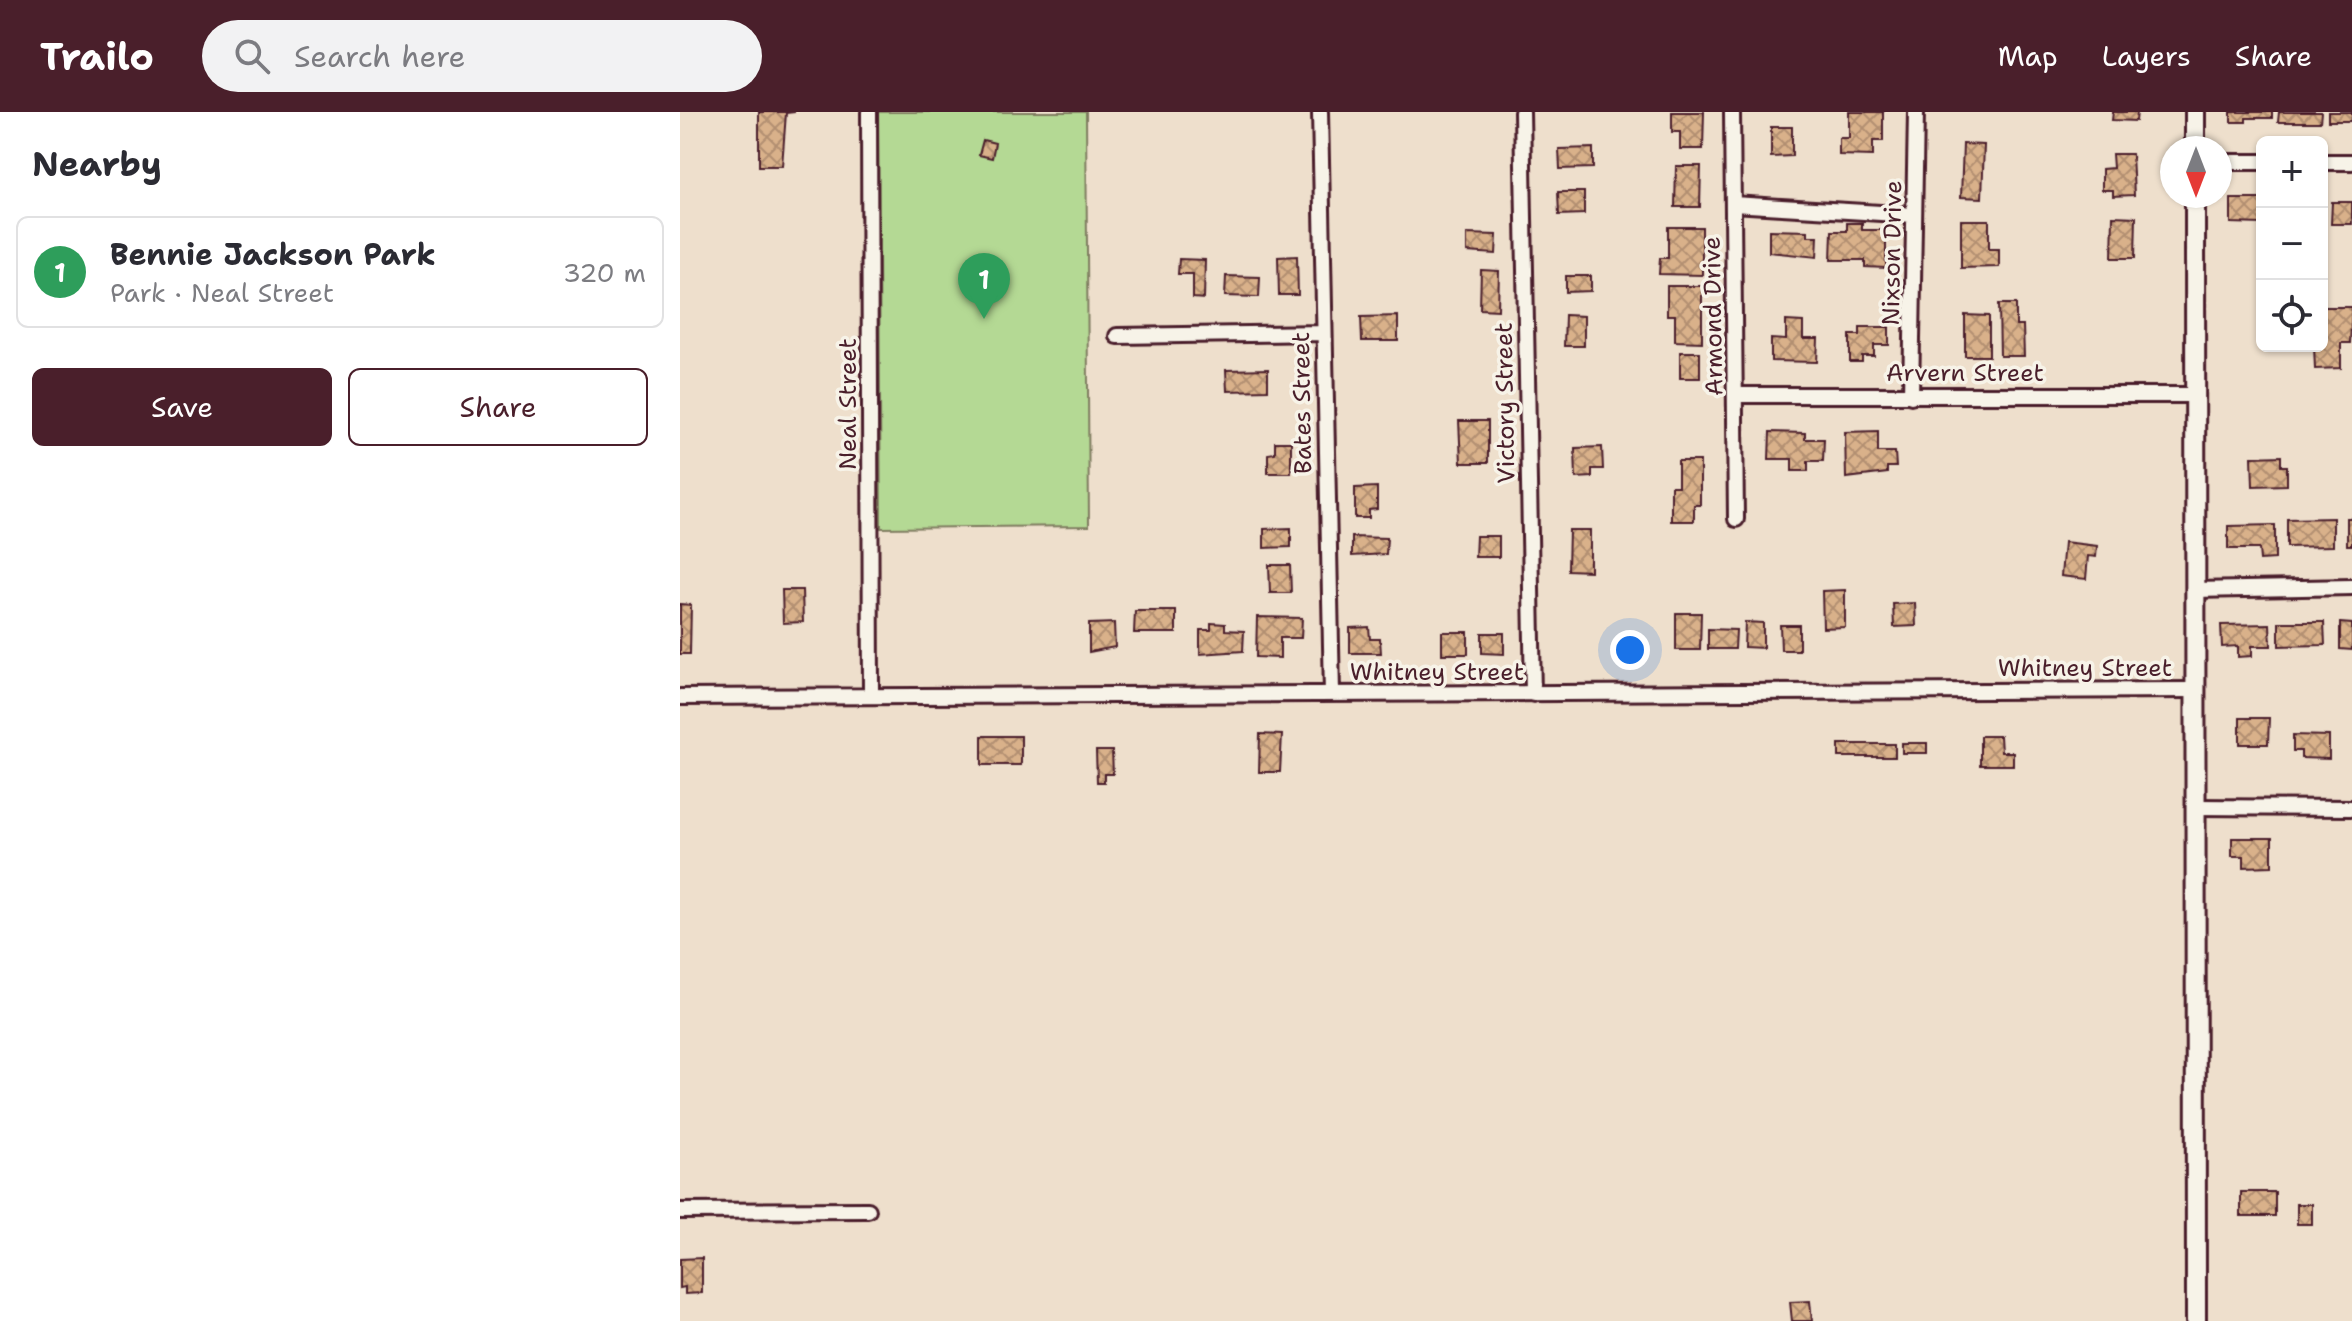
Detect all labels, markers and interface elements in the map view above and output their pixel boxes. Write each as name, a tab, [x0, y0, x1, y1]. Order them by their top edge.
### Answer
search box	[202, 20, 762, 92]
text: Trailo	[40, 31, 154, 82]
icon: search	[230, 34, 274, 78]
text: Search here	[294, 36, 465, 77]
text: Map	[1998, 37, 2058, 75]
text: Layers	[2102, 37, 2191, 75]
text: Share	[2235, 37, 2312, 75]
north arrow	[2160, 136, 2232, 208]
map controls	[2256, 136, 2328, 352]
button: +	[2256, 136, 2328, 208]
text: Nearby	[32, 141, 162, 187]
street label: Nixson Drive	[1875, 180, 1909, 326]
button: −	[2256, 208, 2328, 280]
text: Bennie Jackson Park	[110, 234, 436, 275]
street label: Armond Drive	[1696, 236, 1730, 396]
pin: 1	[958, 253, 1010, 319]
text: 1	[54, 255, 66, 290]
text: 320 m	[563, 255, 646, 290]
text: Park · Neal Street	[110, 275, 334, 310]
button: locate	[2256, 280, 2328, 352]
street label: Victory Street	[1488, 322, 1522, 484]
street label: Bates Street	[1285, 332, 1319, 474]
street label: Neal Street	[832, 338, 864, 470]
street label: Arvern Street	[1886, 357, 2044, 389]
button: Save	[32, 368, 332, 446]
button: Share	[348, 368, 648, 446]
your location	[1610, 630, 1650, 670]
street label: Whitney Street	[1998, 652, 2172, 684]
street label: Whitney Street	[1350, 656, 1524, 688]

